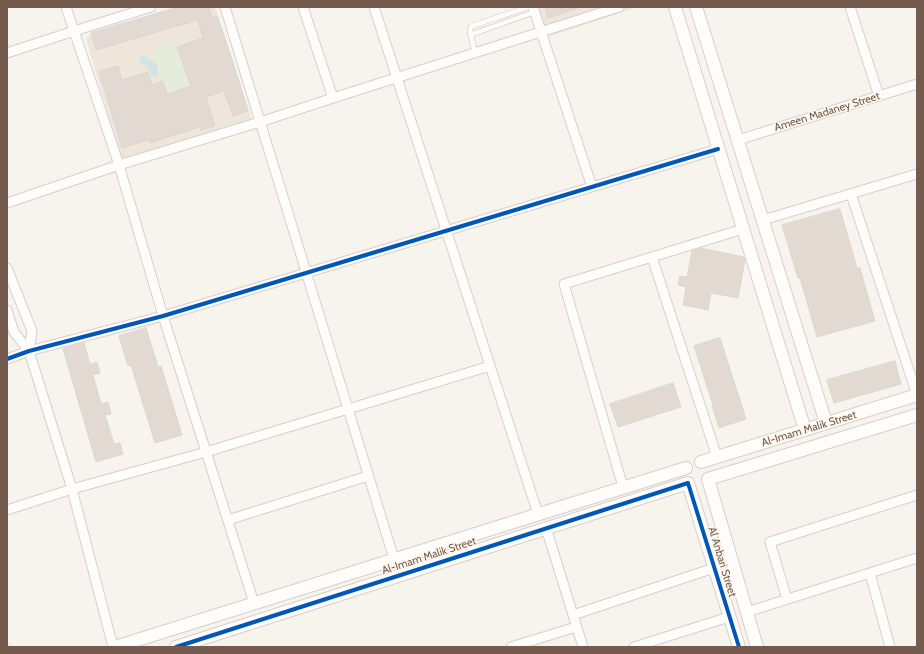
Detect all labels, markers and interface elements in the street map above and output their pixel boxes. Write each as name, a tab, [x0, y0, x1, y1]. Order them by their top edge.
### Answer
street label: Ameen Madaney Street	[773, 90, 881, 134]
street label: Al-Imam Malik Street	[760, 408, 858, 450]
street label: Al Anbari Street	[705, 525, 739, 599]
street label: Al-Imam Malik Street	[380, 535, 478, 577]

